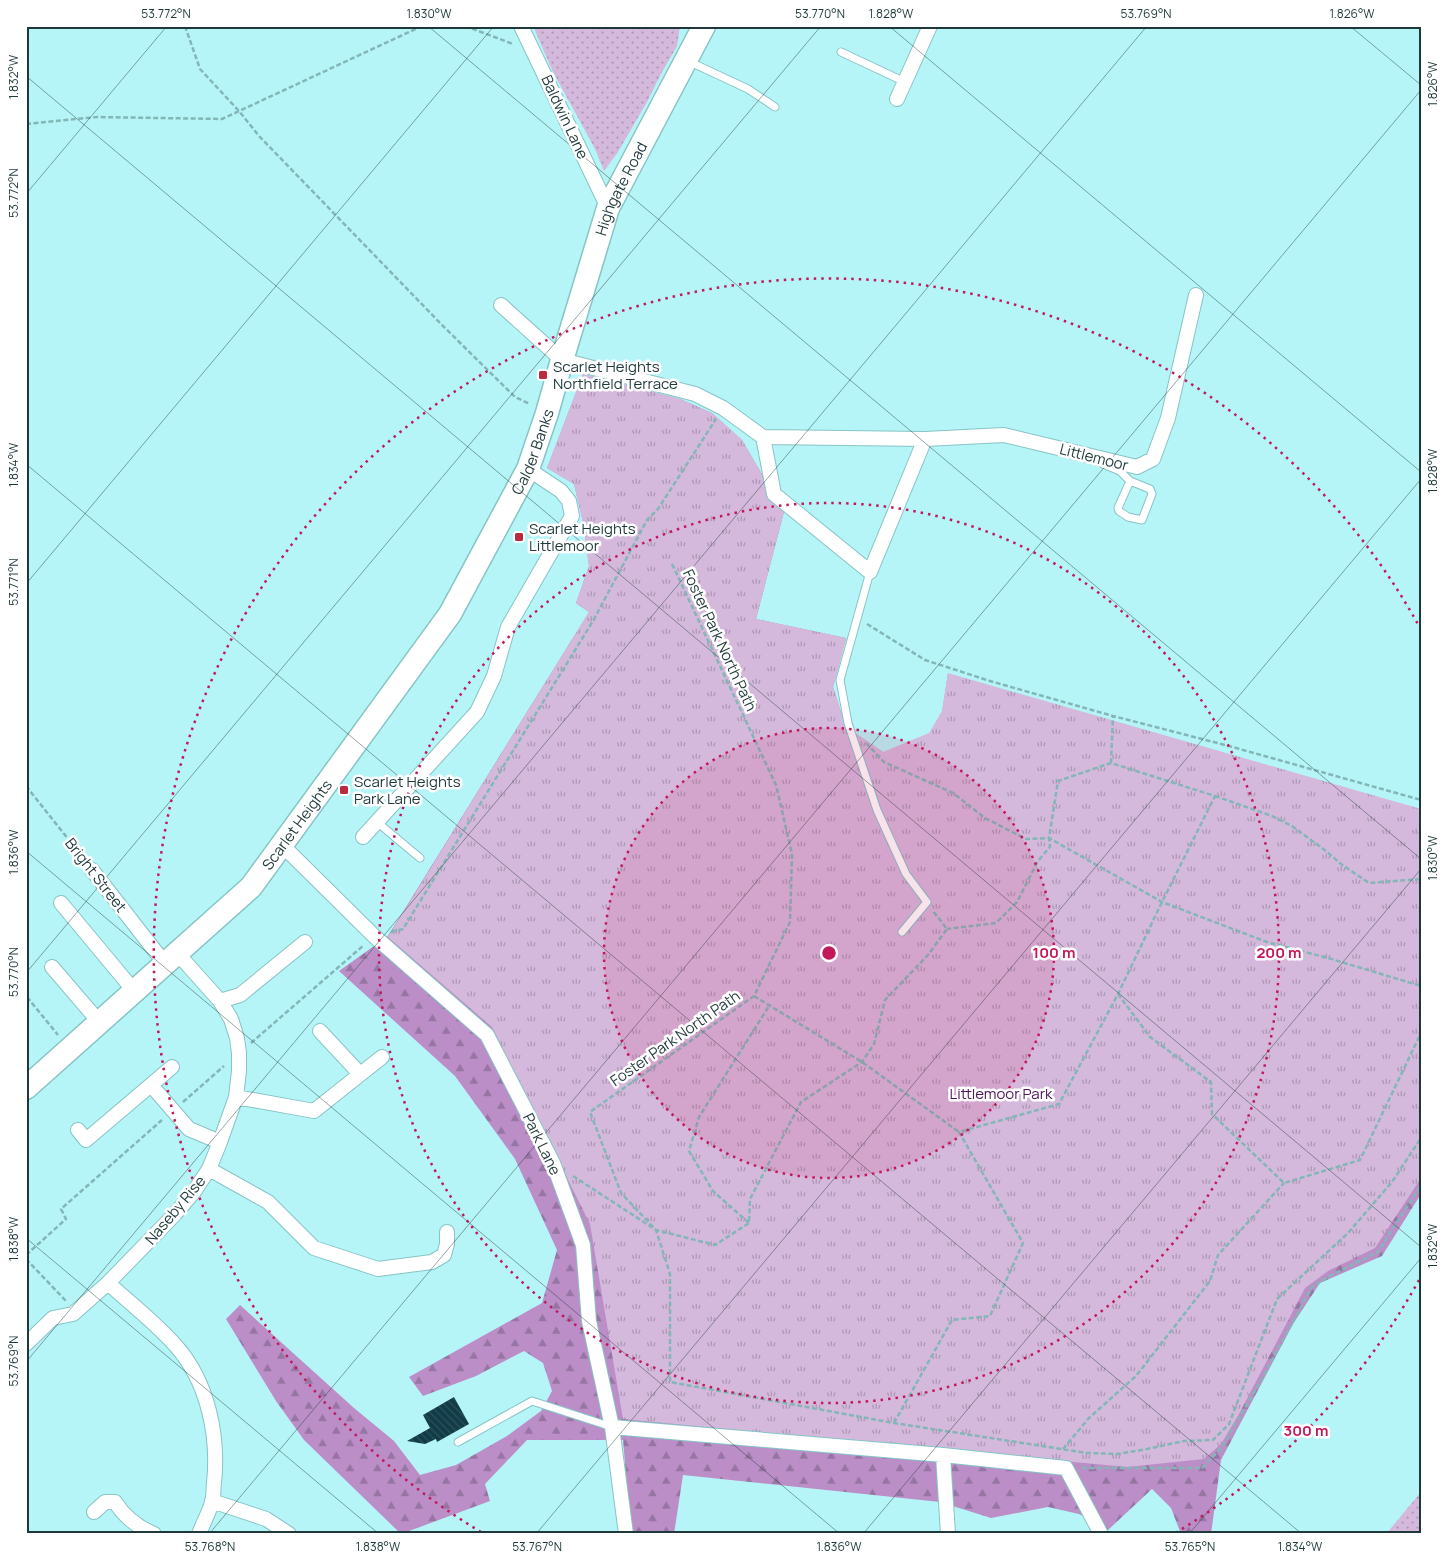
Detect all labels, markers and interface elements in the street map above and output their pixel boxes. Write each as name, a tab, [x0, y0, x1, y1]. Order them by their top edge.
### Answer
text: 53.772°N	[141, 5, 191, 22]
text: 1.830°W	[407, 5, 452, 22]
text: 53.770°N	[795, 5, 845, 22]
text: 1.828°W	[869, 5, 914, 22]
text: 53.769°N	[1120, 5, 1172, 22]
text: 1.826°W	[1329, 5, 1375, 22]
text: 1.832°W	[5, 54, 22, 99]
text: 1.826°W	[1424, 61, 1441, 107]
street label: Baldwin Lane	[536, 72, 594, 163]
street label: Highgate Road	[590, 138, 652, 238]
text: 53.772°N	[5, 168, 22, 218]
place label: Scarlet Heights Northfield Terrace	[553, 356, 678, 394]
marker: Scarlet Heights Northfield Terrace	[537, 369, 549, 381]
street label: Calder Banks	[506, 406, 558, 498]
street label: Littlemoor	[1057, 438, 1131, 476]
text: 1.834°W	[5, 442, 22, 487]
text: 1.828°W	[1424, 448, 1441, 493]
place label: Scarlet Heights Littlemoor	[529, 518, 636, 556]
marker: Scarlet Heights Littlemoor	[513, 531, 525, 543]
text: 53.771°N	[5, 558, 22, 606]
street label: Foster Park North Path	[678, 566, 762, 714]
place label: Scarlet Heights Park Lane	[354, 771, 461, 809]
street label: Scarlet Heights	[257, 775, 337, 874]
marker: Scarlet Heights Park Lane	[338, 784, 350, 796]
text: 1.836°W	[5, 829, 22, 874]
street label: Bright Street	[60, 833, 132, 917]
text: 1.830°W	[1424, 835, 1441, 880]
text: 100 m	[1033, 942, 1075, 963]
text: 200 m	[1256, 942, 1302, 963]
centre of rings	[820, 944, 838, 962]
text: 53.770°N	[5, 947, 22, 997]
street label: Foster Park North Path	[606, 985, 744, 1091]
park label: Littlemoor Park	[949, 1083, 1053, 1104]
street label: Park Lane	[518, 1110, 566, 1179]
street label: Naseby Rise	[140, 1171, 210, 1249]
text: 1.838°W	[5, 1216, 22, 1261]
text: 1.832°W	[1424, 1223, 1441, 1268]
text: 53.769°N	[5, 1335, 22, 1387]
text: 300 m	[1284, 1420, 1328, 1441]
text: 53.768°N	[185, 1538, 235, 1555]
text: 1.838°W	[356, 1538, 401, 1555]
text: 53.767°N	[512, 1538, 562, 1555]
text: 1.836°W	[817, 1538, 862, 1555]
text: 53.765°N	[1165, 1538, 1215, 1555]
text: 1.834°W	[1278, 1538, 1323, 1555]

